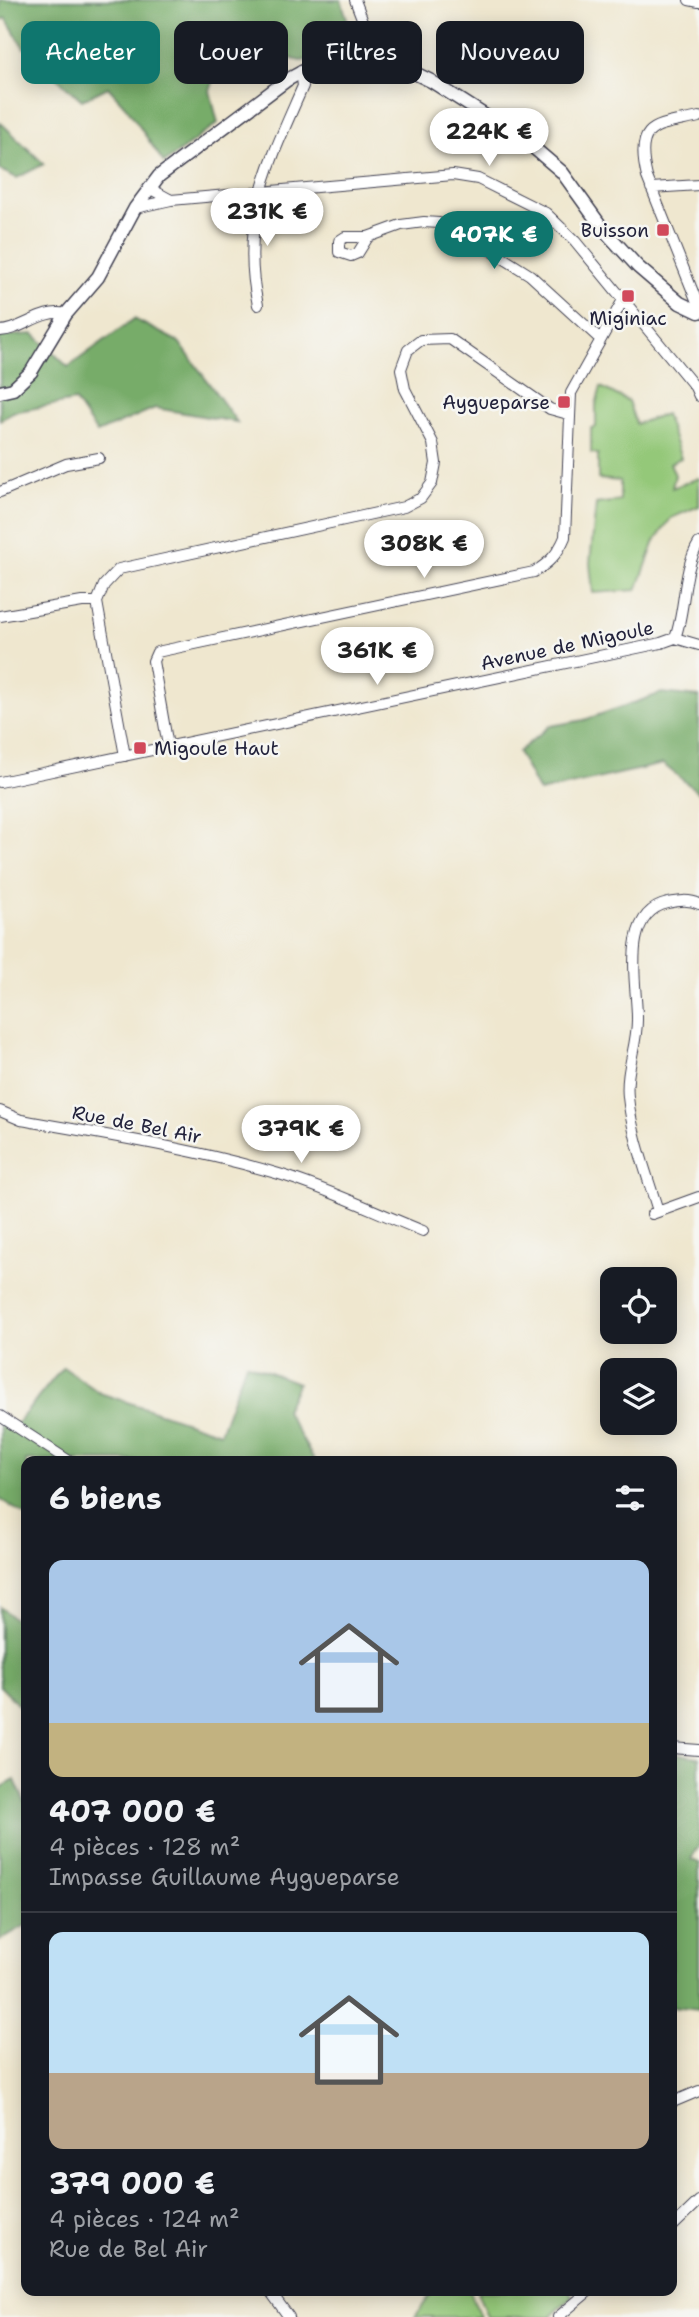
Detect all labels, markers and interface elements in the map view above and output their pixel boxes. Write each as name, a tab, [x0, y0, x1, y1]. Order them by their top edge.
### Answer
chip: Acheter	[21, 21, 160, 84]
chip: Louer	[174, 21, 288, 84]
chip: Filtres	[302, 21, 422, 84]
chip: Nouveau	[436, 21, 584, 84]
pin: 224K €	[432, 108, 546, 168]
text: 224K €	[446, 116, 532, 146]
pin: 231K €	[210, 188, 324, 248]
text: 231K €	[226, 196, 308, 226]
pin: 407K €	[437, 212, 551, 271]
place label: Buisson	[581, 218, 649, 243]
text: 407K €	[450, 219, 538, 249]
marker: Buisson	[655, 222, 671, 238]
marker: Miginiac	[620, 288, 636, 304]
place label: Miginiac	[589, 306, 667, 331]
place label: Aygueparse	[442, 390, 550, 415]
marker: Aygueparse	[556, 394, 572, 410]
pin: 308K €	[367, 520, 481, 580]
text: 308K €	[380, 528, 468, 558]
street label: Avenue de Migoule	[478, 615, 656, 676]
pin: 361K €	[320, 628, 434, 687]
text: 361K €	[337, 635, 417, 665]
place label: Migoule Haut	[154, 736, 279, 761]
marker: Migoule Haut	[132, 740, 148, 756]
street label: Rue de Bel Air	[70, 1100, 204, 1149]
pin: 379K €	[244, 1106, 358, 1165]
text: 379K €	[258, 1113, 344, 1143]
map controls	[600, 1267, 677, 1435]
button: locate	[600, 1267, 677, 1344]
button: layers	[600, 1358, 677, 1435]
text: 6 biens	[49, 1478, 162, 1519]
icon: filters	[611, 1479, 649, 1517]
icon: home	[286, 1605, 412, 1731]
text: 407 000 €	[49, 1791, 216, 1832]
text: 4 pièces · 128 m²	[49, 1832, 240, 1862]
text: Impasse Guillaume Aygueparse	[49, 1862, 400, 1892]
icon: home	[286, 1977, 412, 2103]
text: 379 000 €	[49, 2163, 215, 2204]
text: 4 pièces · 124 m²	[49, 2204, 240, 2234]
text: Rue de Bel Air	[49, 2234, 208, 2264]

